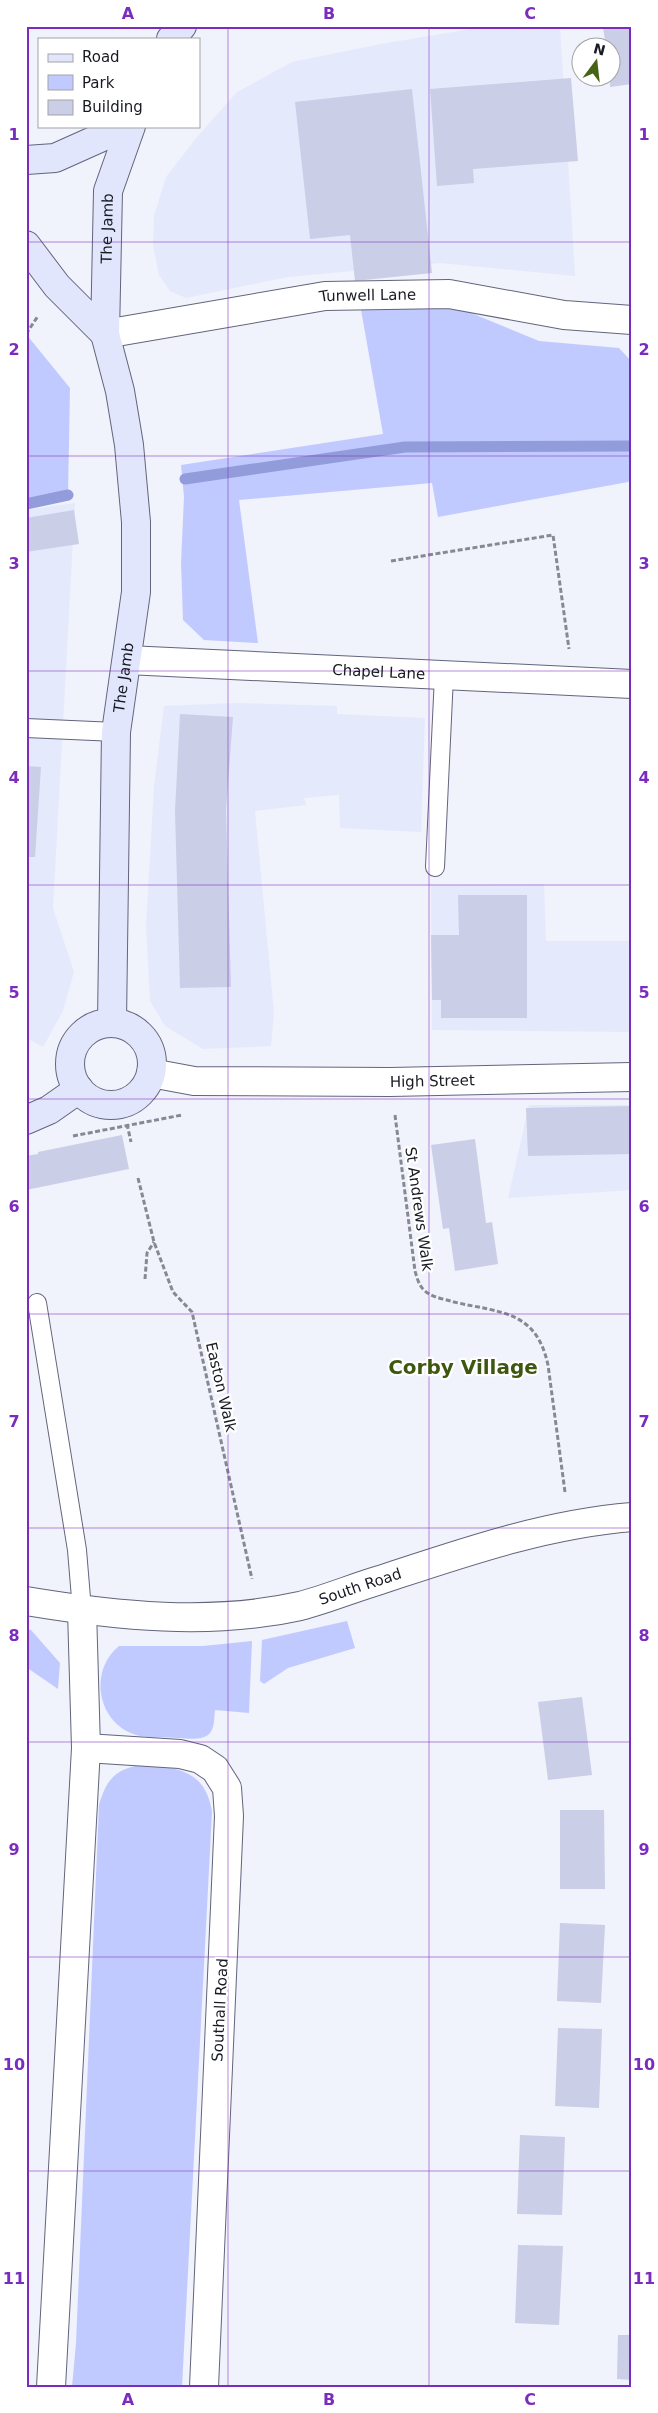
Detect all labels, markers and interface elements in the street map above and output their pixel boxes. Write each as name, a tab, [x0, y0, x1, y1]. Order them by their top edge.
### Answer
text: A	[122, 4, 135, 23]
text: B	[323, 4, 335, 23]
text: C	[524, 4, 536, 23]
legend	[38, 38, 200, 128]
north arrow	[570, 38, 620, 88]
text: N	[592, 40, 607, 59]
text: Road	[82, 48, 120, 66]
text: Park	[82, 74, 115, 92]
text: Building	[82, 98, 143, 116]
text: 1	[8, 125, 20, 144]
text: 1	[638, 125, 650, 144]
street label: The Jamb	[97, 193, 117, 265]
street label: Tunwell Lane	[317, 286, 416, 306]
text: 2	[8, 340, 20, 359]
text: 2	[638, 340, 650, 359]
text: 3	[8, 554, 20, 573]
text: 3	[638, 554, 650, 573]
street label: The Jamb	[110, 641, 138, 715]
street label: Chapel Lane	[332, 661, 426, 683]
text: 4	[8, 768, 20, 787]
text: 4	[638, 768, 650, 787]
text: 5	[8, 983, 20, 1002]
text: 5	[638, 983, 650, 1002]
street label: High Street	[390, 1071, 475, 1091]
street label: St Andrews Walk	[401, 1146, 437, 1273]
text: 6	[8, 1197, 20, 1216]
text: 6	[638, 1197, 650, 1216]
street label: Easton Walk	[202, 1340, 240, 1434]
district label: Corby Village	[388, 1355, 538, 1379]
text: 7	[8, 1412, 20, 1431]
text: 7	[638, 1412, 650, 1431]
street label: South Road	[317, 1565, 404, 1609]
text: 8	[8, 1626, 20, 1645]
text: 8	[638, 1626, 650, 1645]
text: 9	[8, 1840, 20, 1859]
text: 9	[638, 1840, 650, 1859]
street label: Southall Road	[208, 1958, 232, 2062]
text: 10	[3, 2055, 25, 2074]
text: 10	[633, 2055, 655, 2074]
text: 11	[3, 2269, 25, 2288]
text: 11	[633, 2269, 655, 2288]
text: A	[122, 2390, 135, 2409]
text: B	[323, 2390, 335, 2409]
text: C	[524, 2390, 536, 2409]

